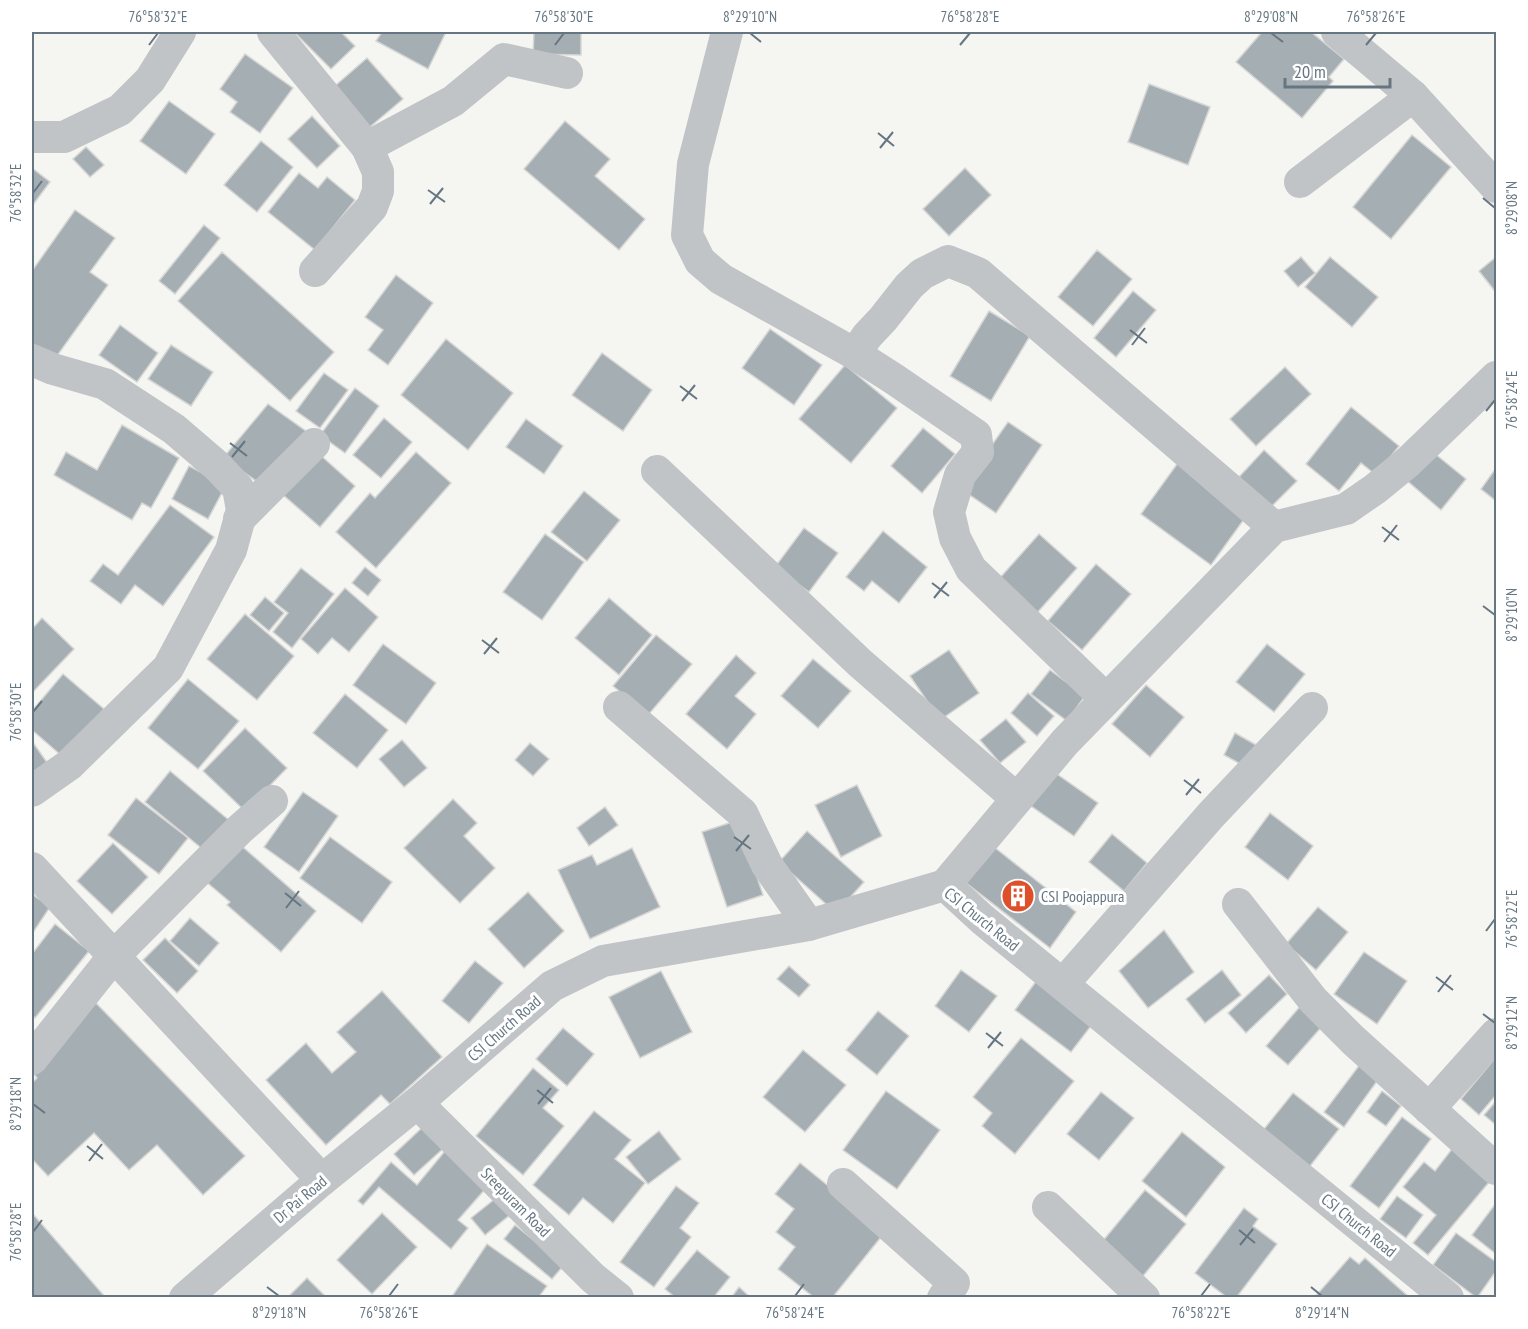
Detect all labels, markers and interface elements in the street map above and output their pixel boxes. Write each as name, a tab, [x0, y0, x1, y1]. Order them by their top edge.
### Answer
text: 76°58'32"E	[128, 7, 188, 26]
text: 76°58'30"E	[534, 7, 594, 26]
text: 8°29'10"N	[723, 7, 777, 26]
text: 76°58'28"E	[940, 7, 1000, 26]
text: 8°29'08"N	[1244, 7, 1298, 26]
text: 76°58'26"E	[1346, 7, 1406, 26]
scale bar	[1285, 51, 1390, 89]
text: 20 m	[1294, 60, 1326, 83]
text: 76°58'32"E	[6, 163, 25, 223]
text: 8°29'08"N	[1502, 181, 1521, 235]
text: 76°58'24"E	[1502, 370, 1521, 430]
text: 8°29'10"N	[1502, 588, 1521, 642]
text: 76°58'30"E	[6, 682, 25, 742]
building icon: CSI Poojappura	[1000, 878, 1036, 914]
street label: CSI Church Road	[941, 883, 1023, 955]
place label: CSI Poojappura	[1041, 886, 1124, 906]
text: 76°58'22"E	[1502, 889, 1521, 949]
street label: CSI Church Road	[463, 991, 545, 1065]
text: 8°29'12"N	[1502, 996, 1521, 1050]
text: 8°29'18"N	[6, 1077, 25, 1131]
street label: Sreepuram Road	[477, 1163, 555, 1241]
street label: Dr Pai Road	[269, 1171, 331, 1227]
street label: CSI Church Road	[1318, 1189, 1400, 1261]
text: 76°58'28"E	[6, 1202, 25, 1262]
text: 8°29'18"N	[252, 1303, 306, 1322]
text: 76°58'26"E	[359, 1303, 419, 1322]
text: 76°58'24"E	[765, 1303, 825, 1322]
text: 76°58'22"E	[1171, 1303, 1231, 1322]
text: 8°29'14"N	[1295, 1303, 1349, 1322]

